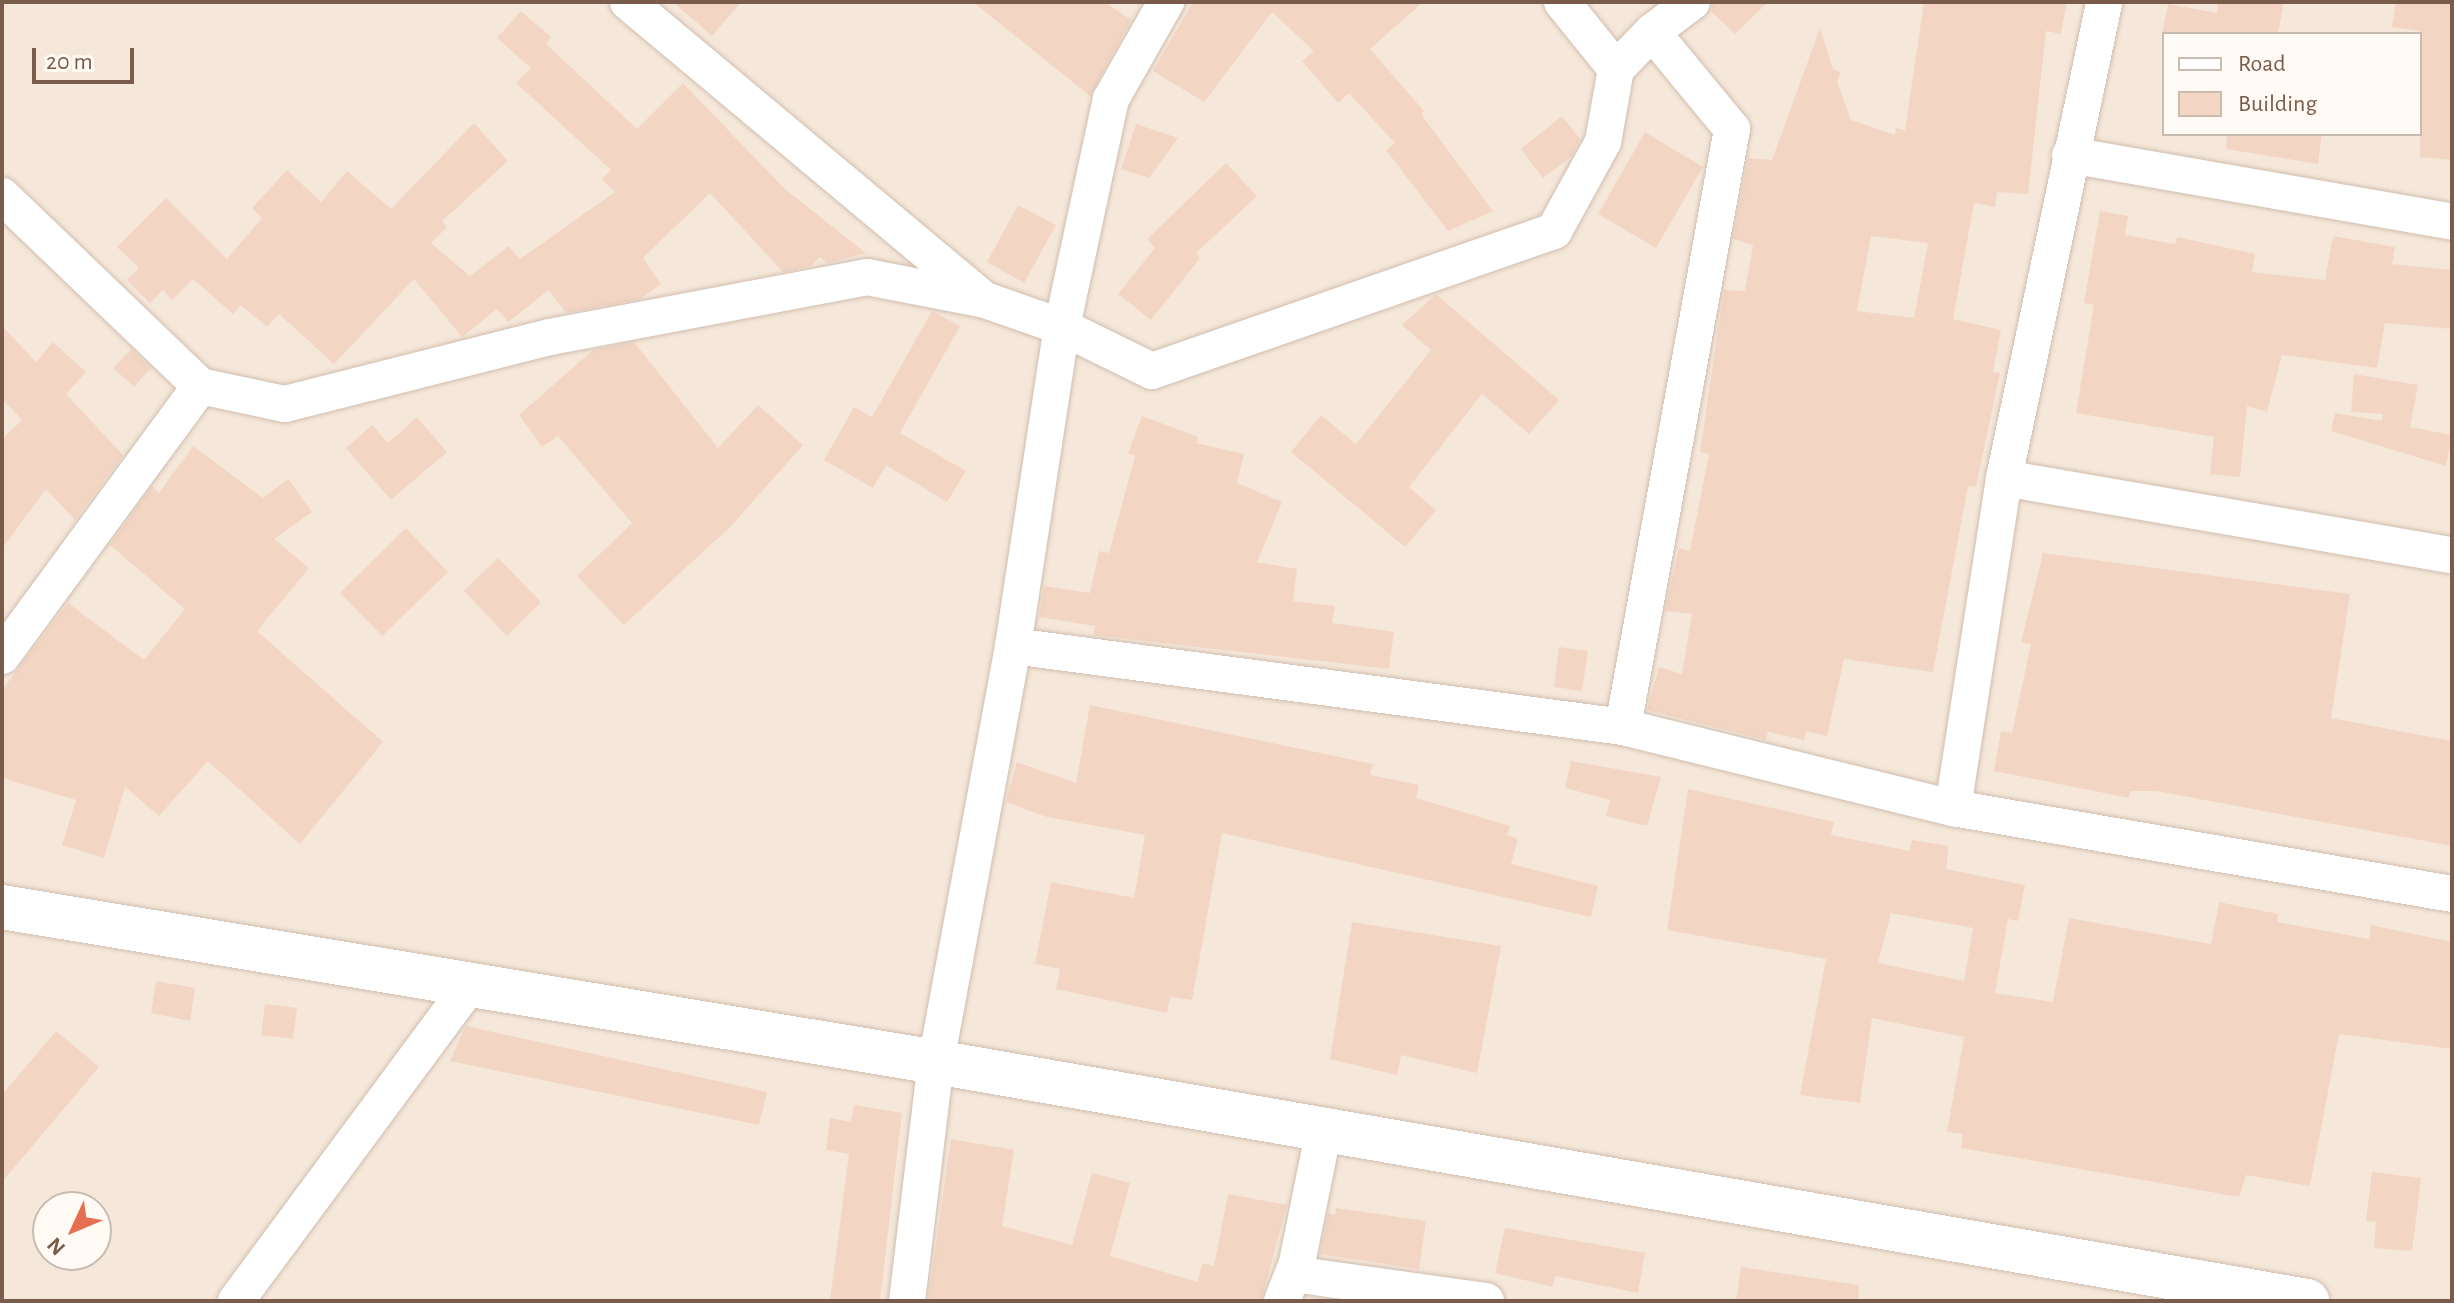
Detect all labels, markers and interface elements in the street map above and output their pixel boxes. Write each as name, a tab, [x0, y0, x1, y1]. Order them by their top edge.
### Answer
scale bar	[36, 32, 138, 82]
legend	[2162, 32, 2422, 136]
text: 20 m	[46, 50, 93, 74]
text: Road	[2238, 52, 2286, 76]
text: Building	[2238, 92, 2317, 116]
north arrow	[32, 1191, 112, 1271]
text: N	[43, 1233, 69, 1259]

